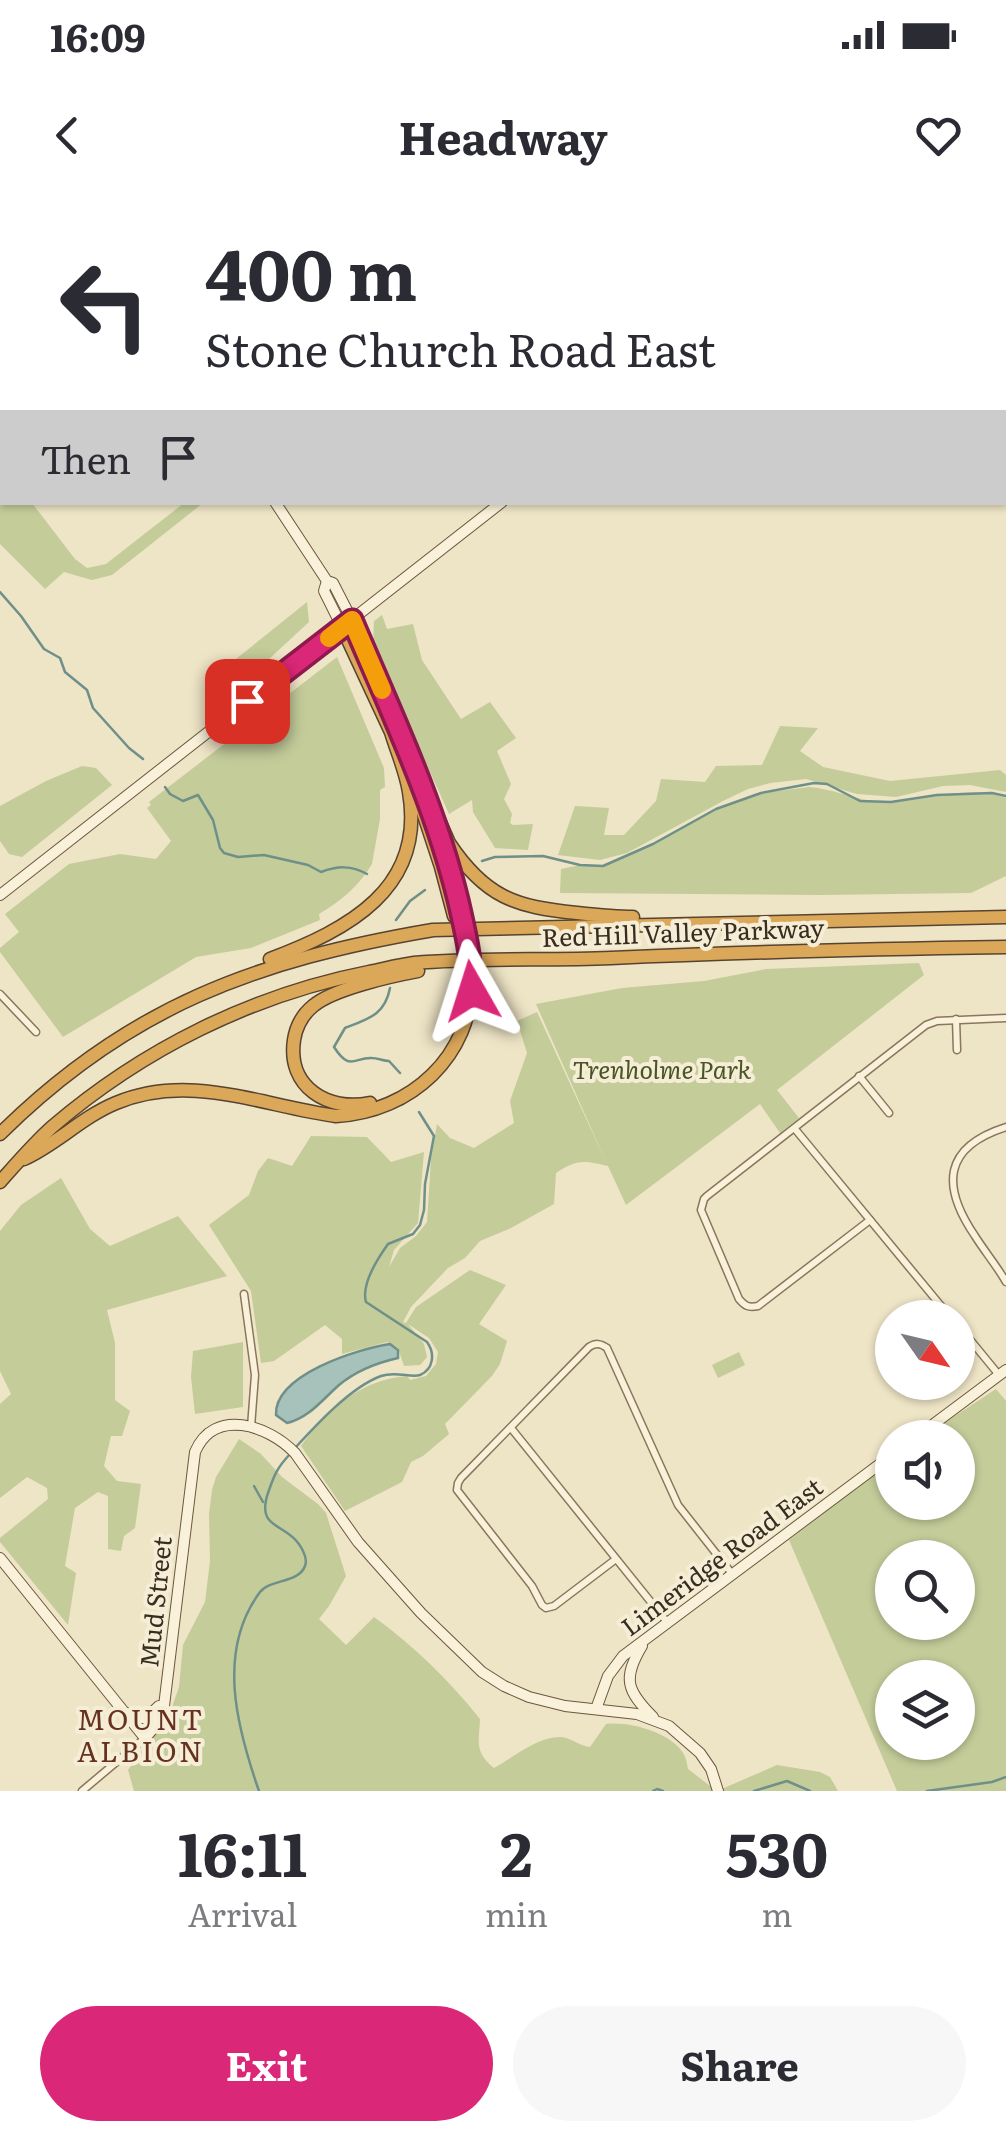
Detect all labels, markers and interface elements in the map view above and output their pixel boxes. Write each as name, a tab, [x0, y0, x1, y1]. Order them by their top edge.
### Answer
text: 16:09	[50, 7, 146, 64]
text: Headway	[399, 102, 607, 169]
icon: back	[40, 108, 95, 163]
icon: heart	[911, 108, 966, 163]
text: 400 m	[205, 219, 417, 323]
icon: left	[40, 240, 170, 370]
text: Stone Church Road East	[205, 314, 716, 381]
text: Then	[40, 429, 131, 486]
icon: arrive	[151, 430, 206, 485]
pin	[205, 659, 290, 744]
icon: arrive	[220, 674, 275, 729]
street label: Red Hill Valley Parkway	[541, 908, 825, 955]
position arrow	[420, 939, 524, 1043]
park label: Trenholme Park	[573, 1050, 752, 1087]
north arrow	[875, 1300, 975, 1400]
map controls	[875, 1300, 975, 1760]
button: sound	[875, 1420, 975, 1520]
street label: Limeridge Road East	[613, 1468, 830, 1644]
street label: Mud Street	[129, 1535, 180, 1669]
button: search	[875, 1540, 975, 1640]
button: layers	[875, 1660, 975, 1760]
district label: MOUNT ALBION	[77, 1697, 205, 1771]
text: 16:11	[178, 1806, 307, 1895]
text: 2	[500, 1806, 533, 1895]
text: 530	[726, 1806, 828, 1895]
text: Arrival	[188, 1889, 297, 1937]
text: min	[485, 1889, 548, 1937]
text: m	[761, 1889, 792, 1937]
button: Exit	[40, 2006, 493, 2121]
button: Share	[513, 2006, 966, 2121]

